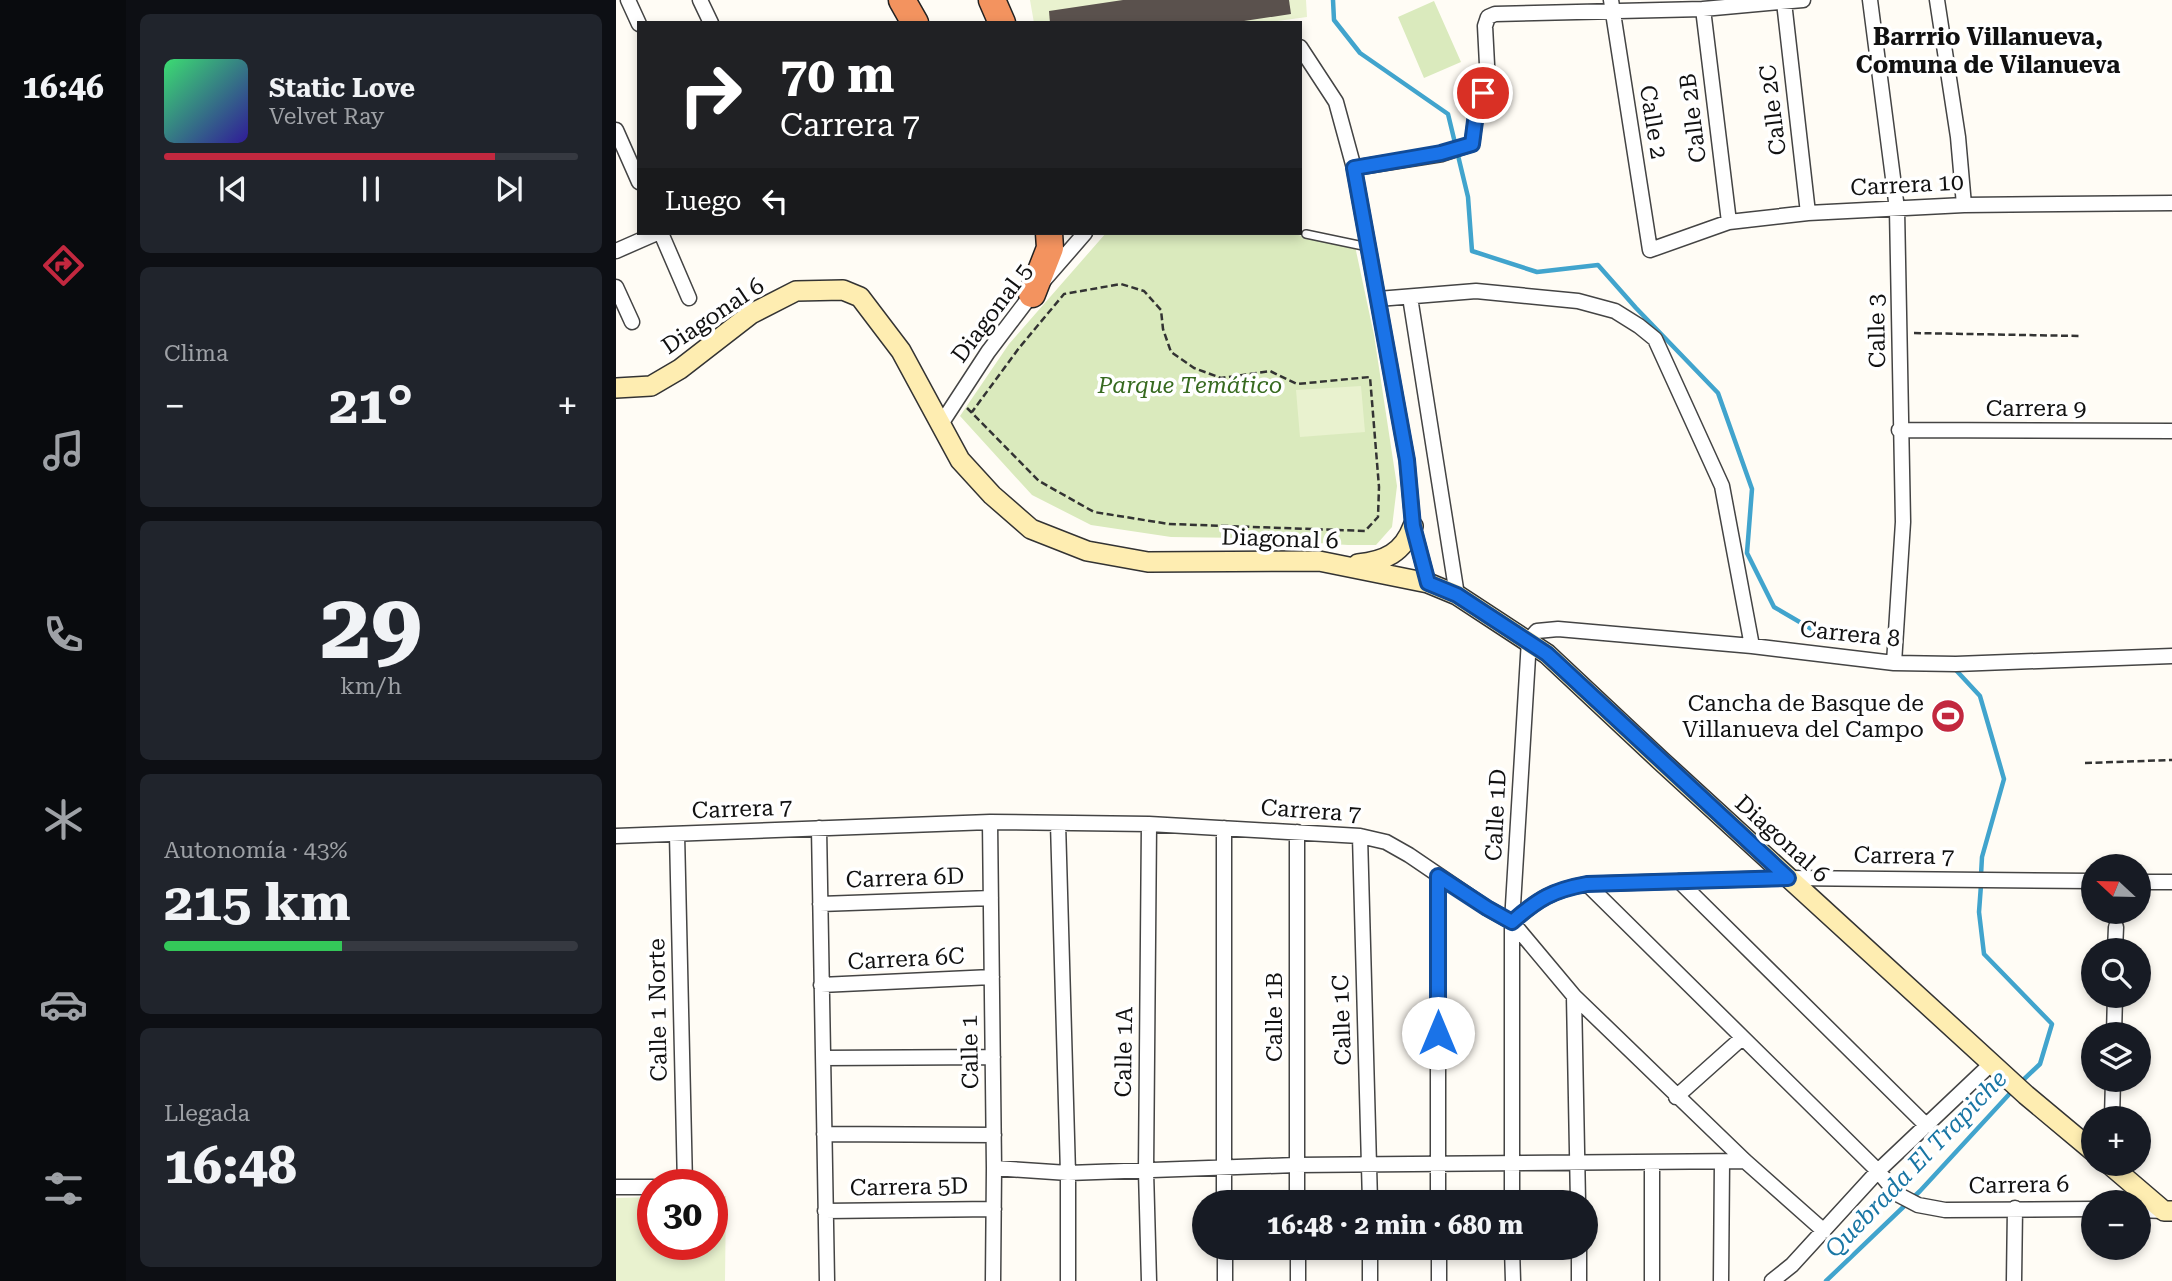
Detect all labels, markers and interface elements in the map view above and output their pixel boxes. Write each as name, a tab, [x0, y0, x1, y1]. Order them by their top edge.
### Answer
district label: Barrrio Villanueva, Comuna de Vilanueva	[1856, 23, 2120, 79]
text: 70 m	[780, 47, 895, 104]
icon: right	[665, 49, 756, 140]
pin	[1453, 63, 1513, 123]
street label: Calle 2C	[1754, 63, 1792, 157]
text: 16:46	[22, 68, 104, 106]
street label: Calle 2B	[1674, 72, 1712, 164]
text: Static Love	[269, 73, 415, 103]
icon: arrive	[1464, 74, 1502, 112]
street label: Calle 2	[1634, 83, 1672, 161]
text: Velvet Ray	[269, 103, 384, 130]
text: Carrera 7	[780, 106, 920, 144]
street label: Carrera 10	[1850, 169, 1965, 201]
icon: previous	[214, 170, 252, 208]
icon: pause	[352, 170, 390, 208]
icon: next	[490, 170, 528, 208]
icon: left	[756, 182, 794, 220]
text: Luego	[665, 186, 742, 216]
icon: directions	[39, 241, 88, 290]
street label: Diagonal 5	[946, 258, 1038, 368]
street label: Diagonal 6	[657, 272, 769, 360]
street label: Calle 3	[1863, 294, 1891, 368]
text: Clima	[164, 340, 228, 367]
park label: Parque Temático	[1097, 372, 1282, 399]
text: 21°	[329, 375, 413, 436]
text: −	[164, 384, 185, 428]
text: +	[557, 384, 578, 428]
street label: Carrera 9	[1986, 395, 2086, 422]
icon: music	[39, 426, 88, 475]
street label: Diagonal 6	[1221, 523, 1339, 555]
text: 29	[320, 574, 422, 680]
icon: phone	[39, 610, 88, 659]
street label: Carrera 8	[1799, 615, 1902, 653]
text: km/h	[340, 673, 402, 700]
place label: Cancha de Basque de Villanueva del Campo	[1682, 690, 1924, 743]
sports icon: Cancha de Basque de Villanueva del Campo	[1929, 697, 1967, 735]
street label: Calle 1D	[1480, 768, 1512, 862]
street label: Diagonal 6	[1729, 790, 1835, 888]
street label: Carrera 7	[691, 794, 793, 824]
street label: Carrera 7	[1260, 794, 1362, 828]
icon: climate	[39, 795, 88, 844]
text: Autonomía · 43%	[164, 837, 348, 864]
street label: Carrera 7	[1853, 842, 1955, 870]
north arrow	[2081, 854, 2151, 924]
map controls	[2081, 854, 2151, 1260]
street label: Carrera 6D	[845, 862, 965, 894]
text: 215 km	[164, 872, 351, 933]
street label: Calle 1 Norte	[643, 938, 673, 1082]
button: search	[2081, 938, 2151, 1008]
street label: Carrera 6C	[847, 942, 965, 976]
street label: Calle 1B	[1261, 972, 1288, 1062]
street label: Calle 1C	[1327, 974, 1357, 1066]
icon: car	[39, 980, 88, 1029]
position arrow	[1401, 996, 1475, 1070]
street label: Calle 1A	[1110, 1006, 1138, 1098]
street label: Calle 1	[956, 1015, 984, 1089]
button: layers	[2081, 1022, 2151, 1092]
water label: Quebrada El Trapiche	[1820, 1065, 2012, 1263]
text: Llegada	[164, 1100, 250, 1127]
button: +	[2081, 1106, 2151, 1176]
text: 16:48	[164, 1135, 297, 1196]
icon: filters	[39, 1164, 88, 1213]
speed limit sign: 30	[637, 1169, 728, 1260]
street label: Carrera 6	[1968, 1171, 2070, 1199]
street label: Carrera 5D	[850, 1172, 968, 1202]
button: −	[2081, 1190, 2151, 1260]
text: 16:48 · 2 min · 680 m	[1267, 1210, 1523, 1240]

